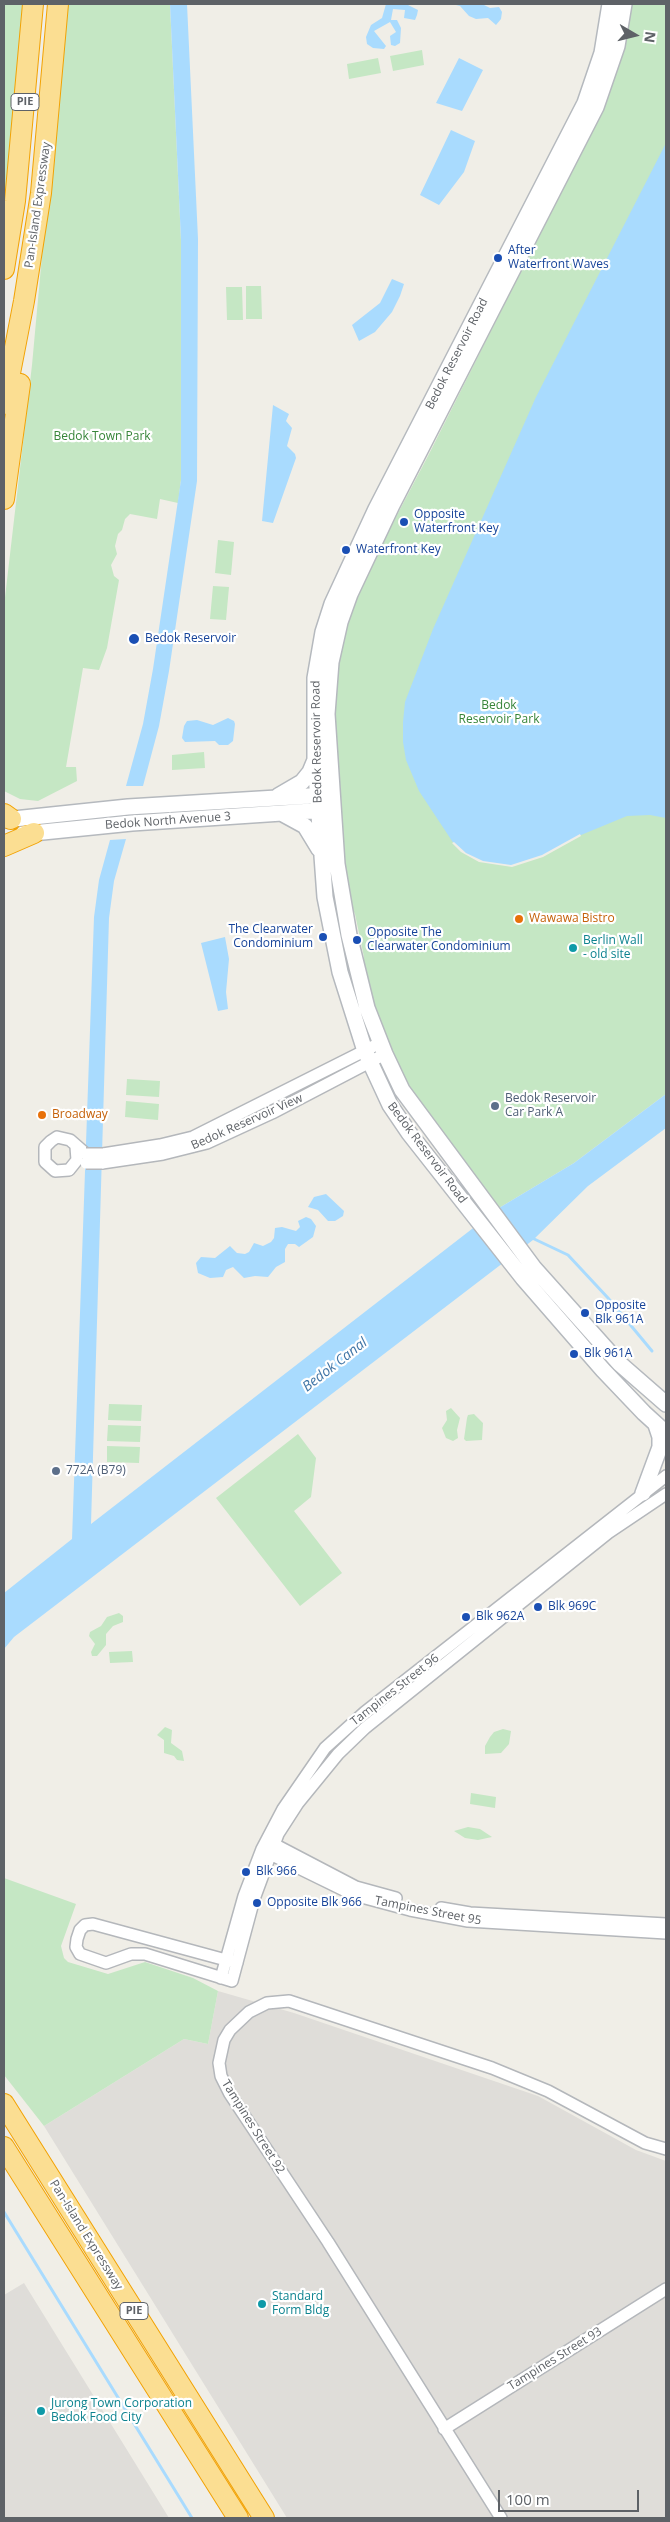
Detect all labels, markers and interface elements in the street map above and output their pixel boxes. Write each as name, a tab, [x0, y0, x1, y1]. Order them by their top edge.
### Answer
north arrow	[610, 10, 660, 60]
text: N	[640, 30, 661, 44]
road number: PIE	[11, 94, 39, 110]
street label: Pan-Island Expressway	[22, 141, 54, 269]
place label: After Waterfront Waves	[508, 244, 609, 272]
marker: After Waterfront Waves	[492, 252, 504, 264]
street label: Bedok Reservoir Road	[423, 296, 491, 412]
park label: Bedok Town Park	[53, 430, 151, 444]
place label: Opposite Waterfront Key	[414, 508, 499, 536]
marker: Opposite Waterfront Key	[398, 516, 410, 528]
place label: Waterfront Key	[356, 543, 441, 557]
marker: Waterfront Key	[340, 544, 352, 556]
marker: Bedok Reservoir	[127, 632, 141, 646]
place label: Bedok Reservoir	[145, 632, 236, 646]
street label: Bedok Reservoir Road	[309, 680, 325, 804]
park label: Bedok Reservoir Park	[459, 699, 539, 727]
street label: Bedok North Avenue 3	[105, 809, 231, 833]
place label: Wawawa Bistro	[529, 912, 615, 926]
marker: Wawawa Bistro	[513, 913, 525, 925]
place label: The Clearwater Condominium	[228, 923, 313, 951]
place label: Opposite The Clearwater Condominium	[367, 926, 511, 954]
marker: The Clearwater Condominium	[317, 931, 329, 943]
marker: Opposite The Clearwater Condominium	[351, 934, 363, 946]
place label: Berlin Wall - old site	[583, 934, 643, 962]
marker: Berlin Wall - old site	[567, 942, 579, 954]
street label: Bedok Reservoir View	[189, 1091, 305, 1153]
place label: Bedok Reservoir Car Park A	[505, 1092, 596, 1120]
street label: Bedok Reservoir Road	[384, 1100, 470, 1206]
marker: Bedok Reservoir Car Park A	[489, 1100, 501, 1112]
place label: Broadway	[52, 1108, 108, 1122]
marker: Broadway	[36, 1109, 48, 1121]
place label: Opposite Blk 961A	[595, 1299, 646, 1327]
marker: Opposite Blk 961A	[579, 1307, 591, 1319]
water label: Bedok Canal	[299, 1335, 371, 1395]
place label: Blk 961A	[584, 1347, 632, 1361]
marker: Blk 961A	[568, 1348, 580, 1360]
place label: 772A (B79)	[66, 1464, 126, 1478]
marker: 772A (B79)	[50, 1465, 62, 1477]
place label: Blk 969C	[548, 1600, 596, 1614]
marker: Blk 969C	[532, 1601, 544, 1613]
place label: Blk 962A	[476, 1610, 524, 1624]
marker: Blk 962A	[460, 1611, 472, 1623]
street label: Tampines Street 96	[348, 1651, 442, 1729]
place label: Blk 966	[256, 1865, 297, 1879]
marker: Blk 966	[240, 1866, 252, 1878]
street label: Tampines Street 95	[374, 1894, 482, 1928]
place label: Opposite Blk 966	[267, 1896, 362, 1910]
marker: Opposite Blk 966	[251, 1897, 263, 1909]
street label: Tampines Street 92	[218, 2077, 288, 2177]
street label: Pan-Island Expressway	[46, 2177, 126, 2293]
place label: Standard Form Bldg	[272, 2290, 329, 2318]
marker: Standard Form Bldg	[256, 2298, 268, 2310]
road number: PIE	[120, 2302, 148, 2320]
street label: Tampines Street 93	[505, 2324, 605, 2394]
place label: Jurong Town Corporation Bedok Food City	[51, 2397, 192, 2425]
marker: Jurong Town Corporation Bedok Food City	[35, 2405, 47, 2417]
scale bar	[500, 2480, 641, 2512]
text: 100 m	[506, 2489, 550, 2509]

